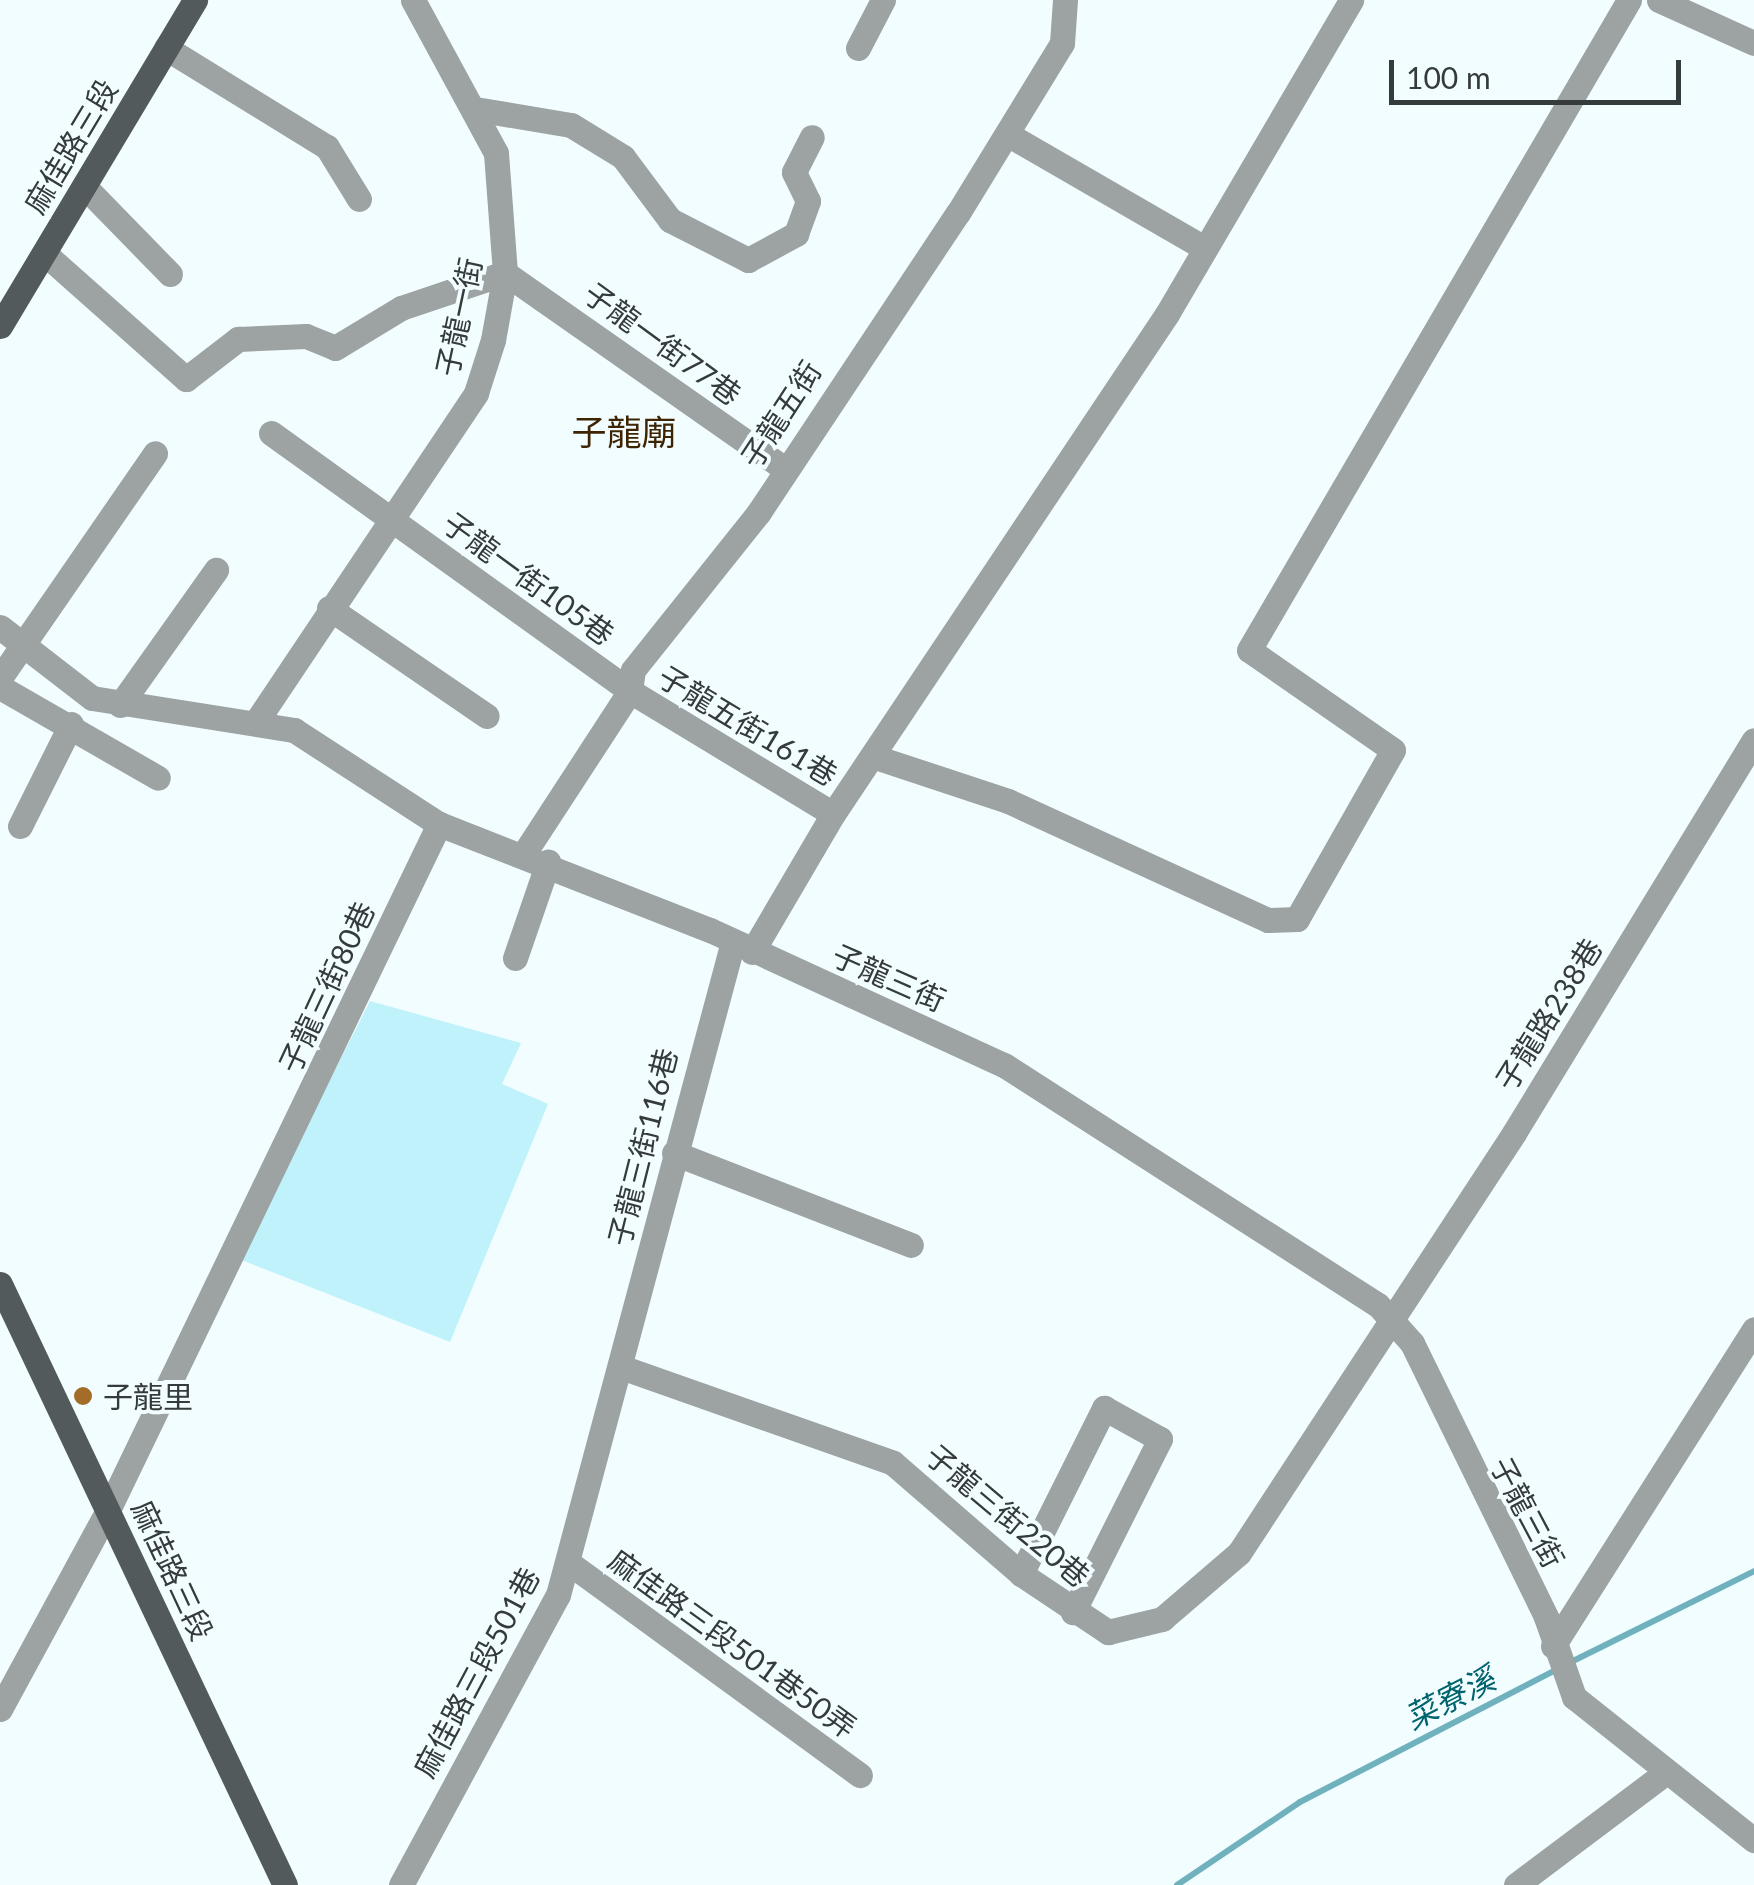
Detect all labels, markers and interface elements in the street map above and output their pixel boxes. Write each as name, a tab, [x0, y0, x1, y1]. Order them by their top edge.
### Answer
scale bar	[1394, 40, 1686, 102]
text: 100 m	[1406, 59, 1491, 95]
street label: 麻佳路三段	[16, 72, 124, 220]
street label: 子龍一街	[428, 255, 488, 379]
street label: 子龍一街77巷	[578, 274, 748, 412]
street label: 子龍五街	[732, 354, 828, 474]
district label: 子龍廟	[572, 410, 676, 452]
street label: 子龍一街105巷	[437, 504, 621, 652]
street label: 子龍五街161巷	[652, 658, 844, 792]
street label: 子龍三街80巷	[271, 896, 381, 1078]
street label: 子龍路238巷	[1487, 931, 1609, 1097]
street label: 子龍三街	[827, 936, 951, 1018]
street label: 子龍三街116巷	[600, 1045, 684, 1249]
place label: 子龍里	[103, 1378, 193, 1414]
marker: 子龍里	[72, 1385, 94, 1407]
street label: 子龍三街220巷	[919, 1436, 1097, 1594]
street label: 子龍三街	[1484, 1451, 1572, 1573]
street label: 麻佳路三段	[125, 1494, 221, 1646]
street label: 麻佳路三段501巷50弄	[602, 1541, 864, 1745]
street label: 麻佳路三段501巷	[406, 1561, 546, 1783]
water label: 菜寮溪	[1399, 1659, 1501, 1737]

